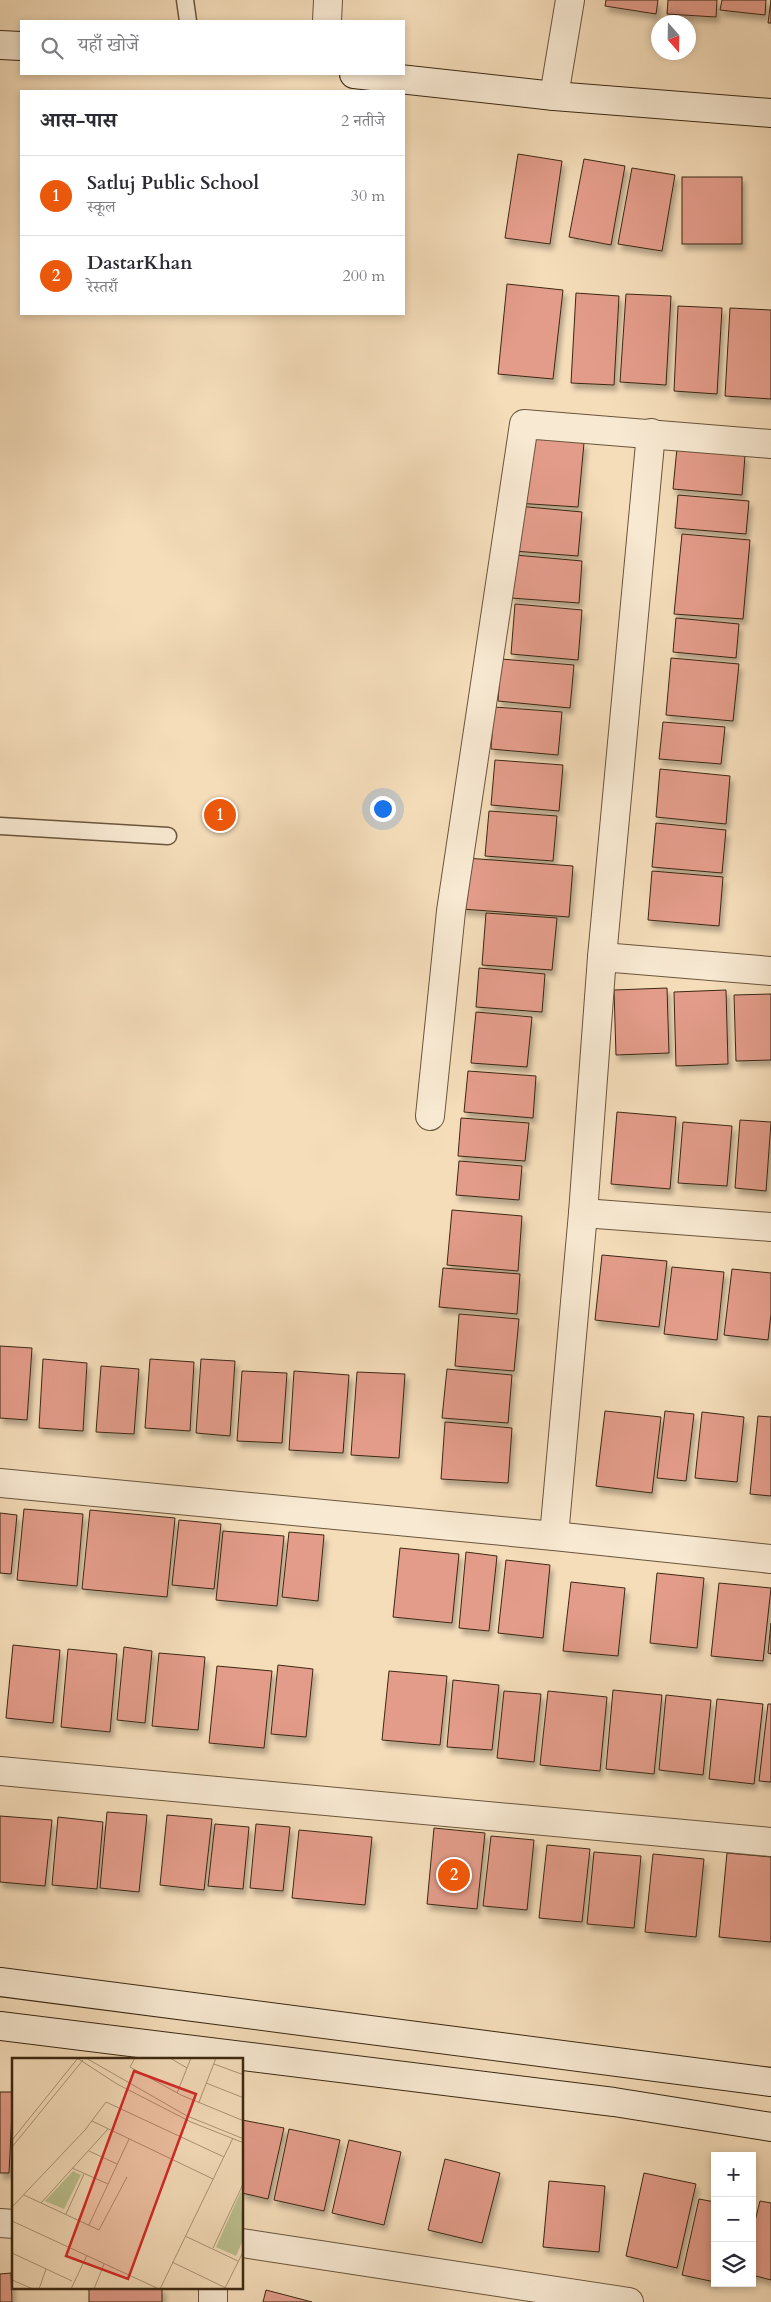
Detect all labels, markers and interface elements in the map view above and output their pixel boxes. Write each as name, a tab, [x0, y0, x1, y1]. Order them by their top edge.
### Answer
north arrow	[651, 15, 696, 60]
search box	[20, 20, 405, 75]
text: यहाँ खोजें	[78, 32, 139, 58]
icon: search	[38, 34, 66, 62]
text: आस-पास	[40, 106, 117, 135]
text: 2 नतीजे	[341, 110, 385, 132]
text: Satluj Public School	[87, 170, 259, 196]
text: 1	[52, 185, 60, 207]
text: 30 m	[351, 185, 385, 207]
text: स्कूल	[87, 196, 116, 218]
text: DastarKhan	[87, 250, 192, 276]
text: 2	[52, 265, 60, 287]
text: 200 m	[343, 265, 385, 287]
text: रेस्तराँ	[87, 276, 118, 298]
pin: 1	[204, 796, 236, 834]
your location	[370, 796, 396, 822]
pin: 2	[438, 1856, 470, 1894]
inset map	[12, 2058, 244, 2290]
map controls	[711, 2152, 756, 2287]
button: +	[711, 2152, 756, 2197]
button: −	[711, 2197, 756, 2242]
button: layers	[711, 2242, 756, 2287]

